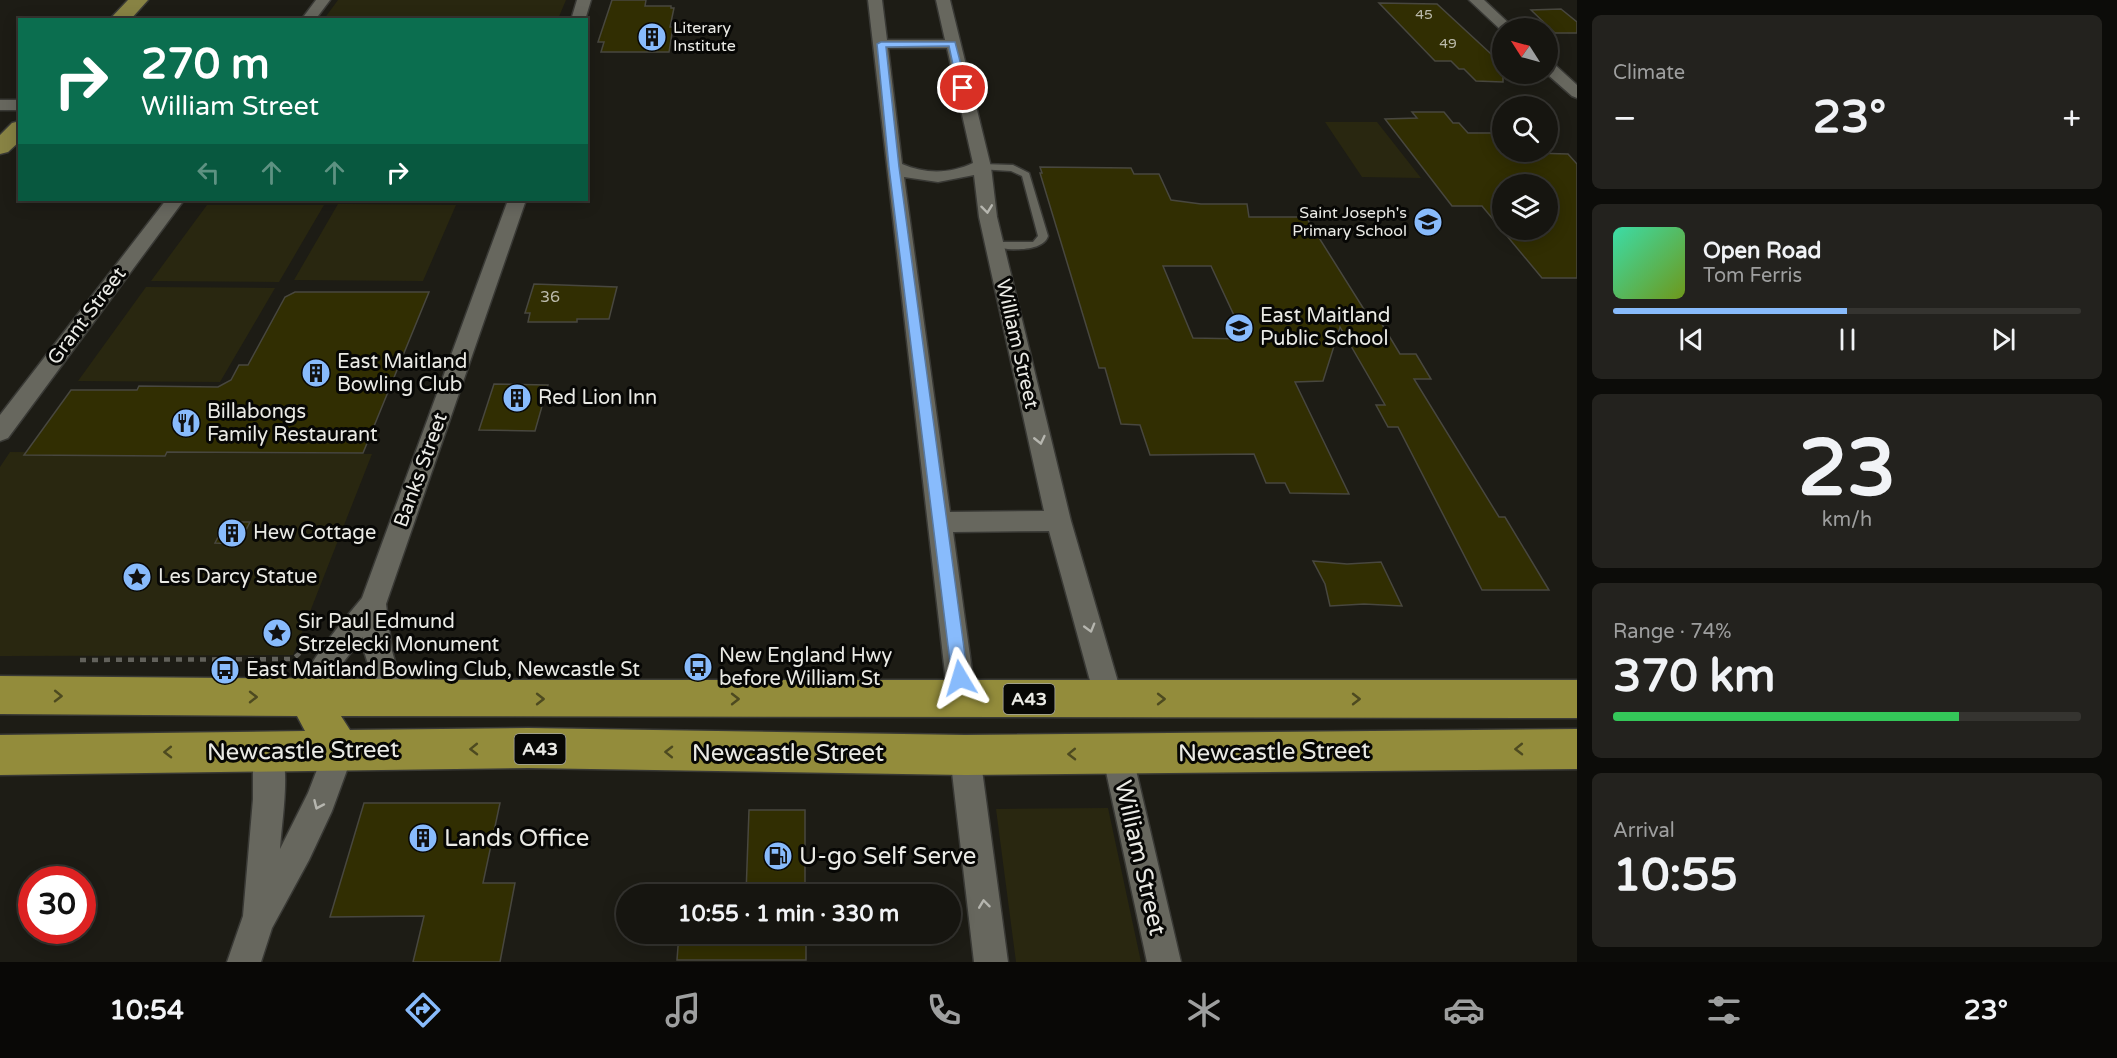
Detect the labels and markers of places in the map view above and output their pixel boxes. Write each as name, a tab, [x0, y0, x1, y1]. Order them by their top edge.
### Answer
place label: Literary Institute	[673, 18, 736, 56]
building icon: Literary Institute	[636, 21, 668, 53]
pin	[937, 62, 988, 113]
place label: Saint Joseph's Primary School	[1292, 203, 1407, 241]
school or university icon: Saint Joseph's Primary School	[1412, 206, 1444, 238]
place label: East Maitland Public School	[1260, 304, 1390, 351]
school or university icon: East Maitland Public School	[1223, 312, 1255, 344]
place label: East Maitland Bowling Club	[337, 350, 467, 397]
building icon: East Maitland Bowling Club	[300, 357, 332, 389]
building icon: Red Lion Inn	[501, 382, 533, 414]
place label: Red Lion Inn	[538, 386, 657, 410]
place label: Billabongs Family Restaurant	[207, 400, 378, 447]
restaurant icon: Billabongs Family Restaurant	[170, 407, 202, 439]
building icon: Hew Cottage	[216, 517, 248, 549]
place label: Hew Cottage	[253, 521, 376, 545]
place icon: Les Darcy Statue	[121, 561, 153, 593]
place label: Les Darcy Statue	[158, 565, 317, 589]
place label: Sir Paul Edmund Strzelecki Monument	[298, 610, 500, 657]
place icon: Sir Paul Edmund Strzelecki Monument	[261, 617, 293, 649]
place label: New England Hwy before William St	[719, 644, 892, 691]
bus stop icon: New England Hwy before William St	[682, 651, 714, 683]
bus stop icon: East Maitland Bowling Club, Newcastle St	[209, 654, 241, 686]
place label: East Maitland Bowling Club, Newcastle St	[246, 658, 640, 682]
building icon: Lands Office	[407, 822, 439, 854]
place label: Lands Office	[444, 824, 589, 853]
fuel station icon: U-go Self Serve	[762, 840, 794, 872]
place label: U-go Self Serve	[799, 842, 976, 871]

